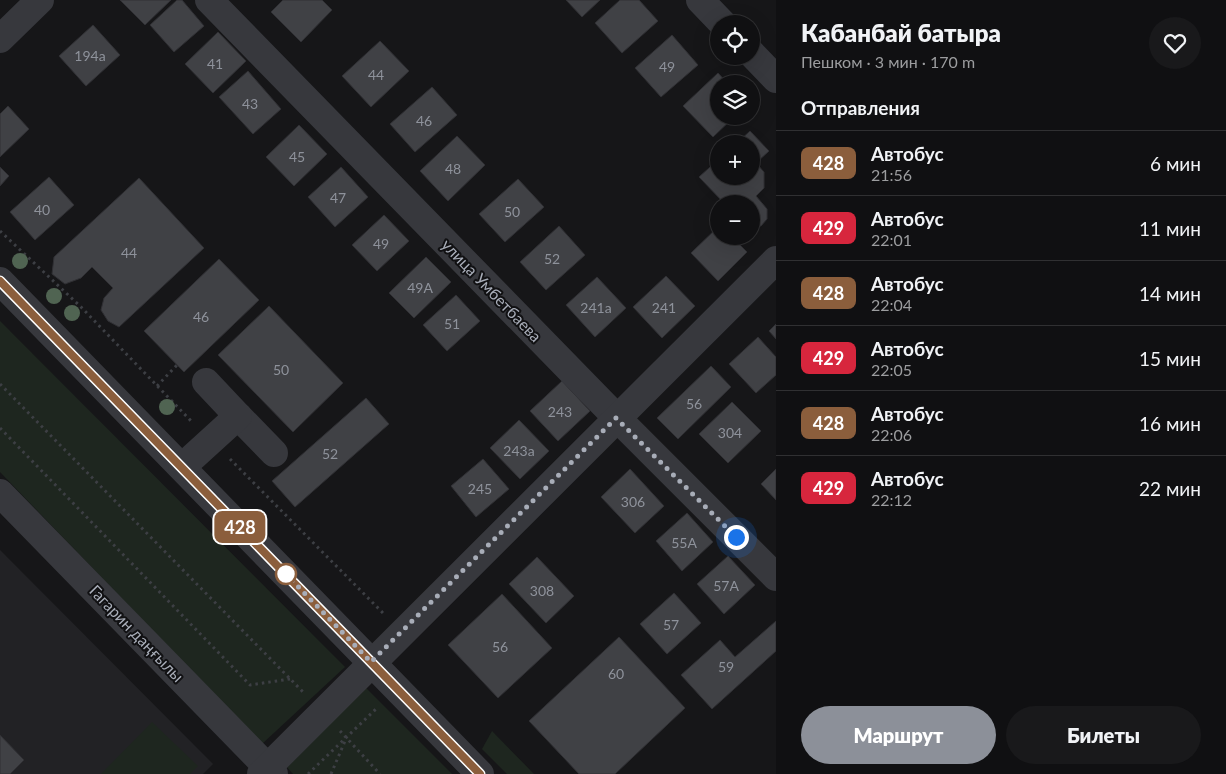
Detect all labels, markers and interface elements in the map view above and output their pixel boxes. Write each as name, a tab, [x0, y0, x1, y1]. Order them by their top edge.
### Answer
map controls	[710, 15, 760, 245]
button: locate	[710, 15, 760, 65]
button: heart	[1149, 17, 1201, 69]
text: Кабанбай батыра	[801, 18, 1001, 47]
house number: 194а	[74, 47, 106, 64]
text: Пешком · 3 мин · 170 m	[801, 52, 975, 71]
house number: 41	[207, 55, 223, 72]
house number: 49	[659, 58, 675, 75]
house number: 44	[368, 66, 384, 83]
button: layers	[710, 75, 760, 125]
house number: 43	[242, 95, 258, 112]
text: Отправления	[801, 96, 920, 119]
house number: 46	[416, 112, 432, 129]
button: +	[710, 135, 760, 185]
text: Автобус	[871, 142, 944, 165]
house number: 45	[289, 148, 305, 165]
text: 428	[813, 152, 844, 174]
text: 6 мин	[1150, 152, 1201, 175]
house number: 48	[445, 160, 461, 177]
text: 21:56	[871, 165, 912, 184]
house number: 47	[330, 189, 346, 206]
button: −	[710, 195, 760, 245]
house number: 40	[34, 201, 50, 218]
house number: 50	[504, 203, 520, 220]
text: Автобус	[871, 207, 944, 230]
text: 429	[813, 217, 844, 239]
text: 11 мин	[1139, 217, 1201, 240]
text: 22:01	[871, 230, 912, 249]
house number: 49	[373, 235, 389, 252]
street label: улица Умбетбаева	[438, 235, 546, 345]
house number: 44	[121, 244, 137, 261]
house number: 52	[544, 250, 560, 267]
text: Автобус	[871, 272, 944, 295]
house number: 49А	[407, 279, 433, 296]
text: 428	[813, 282, 844, 304]
text: 14 мин	[1139, 282, 1201, 305]
text: 22:04	[871, 295, 912, 314]
house number: 241а	[580, 299, 612, 316]
house number: 241	[652, 299, 676, 316]
house number: 46	[193, 308, 209, 325]
house number: 51	[444, 315, 460, 332]
text: Автобус	[871, 337, 944, 360]
text: 429	[813, 347, 844, 369]
text: 15 мин	[1139, 347, 1201, 370]
text: 22:05	[871, 360, 912, 379]
house number: 50	[273, 361, 289, 378]
house number: 56	[686, 395, 702, 412]
text: Автобус	[871, 402, 944, 425]
house number: 243	[548, 403, 572, 420]
text: 428	[813, 412, 844, 434]
text: 16 мин	[1139, 412, 1201, 435]
house number: 304	[718, 424, 742, 441]
text: 22:06	[871, 425, 912, 444]
house number: 243а	[503, 442, 535, 459]
house number: 52	[322, 445, 338, 462]
text: Автобус	[871, 467, 944, 490]
text: 429	[813, 477, 844, 499]
text: 22 мин	[1139, 477, 1201, 500]
house number: 245	[468, 480, 492, 497]
text: 22:12	[871, 490, 912, 509]
house number: 306	[621, 493, 645, 510]
line badge: 428	[211, 511, 269, 543]
text: 428	[224, 516, 256, 538]
your location	[724, 525, 749, 550]
house number: 55А	[671, 534, 697, 551]
unlabelled marker	[275, 563, 297, 585]
house number: 57А	[713, 577, 739, 594]
street label: Гагарин даңғылы	[86, 581, 188, 685]
house number: 308	[530, 582, 554, 599]
house number: 57	[663, 616, 679, 633]
house number: 56	[492, 638, 508, 655]
house number: 59	[718, 658, 734, 675]
house number: 60	[608, 665, 624, 682]
button: Маршрут	[801, 706, 996, 764]
button: Билеты	[1006, 706, 1201, 764]

